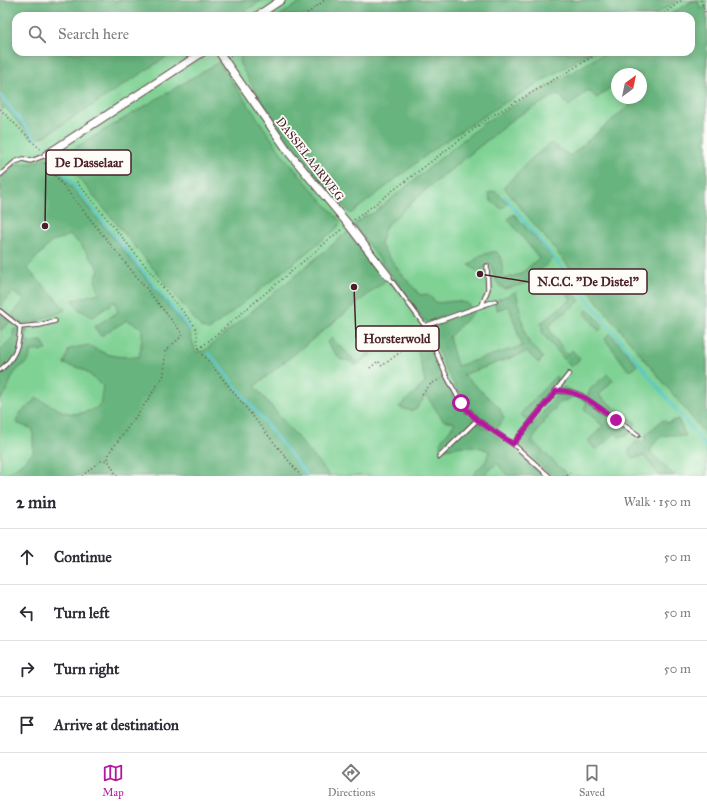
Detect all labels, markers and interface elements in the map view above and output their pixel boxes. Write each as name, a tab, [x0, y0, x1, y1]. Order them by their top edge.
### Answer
search box	[12, 12, 695, 56]
icon: search	[26, 23, 48, 45]
text: Search here	[58, 25, 129, 43]
north arrow	[611, 68, 647, 104]
street label: DASSELAARWEG	[273, 115, 347, 204]
callout: De Dasselaar	[46, 150, 131, 175]
text: De Dasselaar	[55, 155, 124, 171]
callout: N.C.C. "De Distel"	[529, 269, 647, 294]
text: N.C.C. "De Distel"	[537, 274, 639, 290]
callout: Horsterwold	[356, 326, 439, 351]
text: Horsterwold	[363, 331, 431, 347]
route start	[452, 394, 470, 412]
route end	[607, 411, 625, 429]
text: 2 min	[16, 492, 56, 513]
text: Walk · 150 m	[623, 494, 691, 510]
icon: ahead	[16, 546, 38, 568]
text: Continue	[54, 548, 112, 566]
text: 50 m	[664, 549, 691, 565]
icon: left	[16, 602, 38, 624]
text: Turn left	[54, 604, 110, 622]
text: 50 m	[664, 605, 691, 621]
icon: right	[16, 658, 38, 680]
text: Turn right	[54, 660, 119, 678]
text: 50 m	[664, 661, 691, 677]
icon: arrive	[16, 714, 38, 736]
text: Arrive at destination	[54, 716, 179, 734]
tab: Map	[102, 762, 124, 799]
tab: Directions	[328, 762, 375, 799]
tab: Saved	[579, 762, 605, 799]

